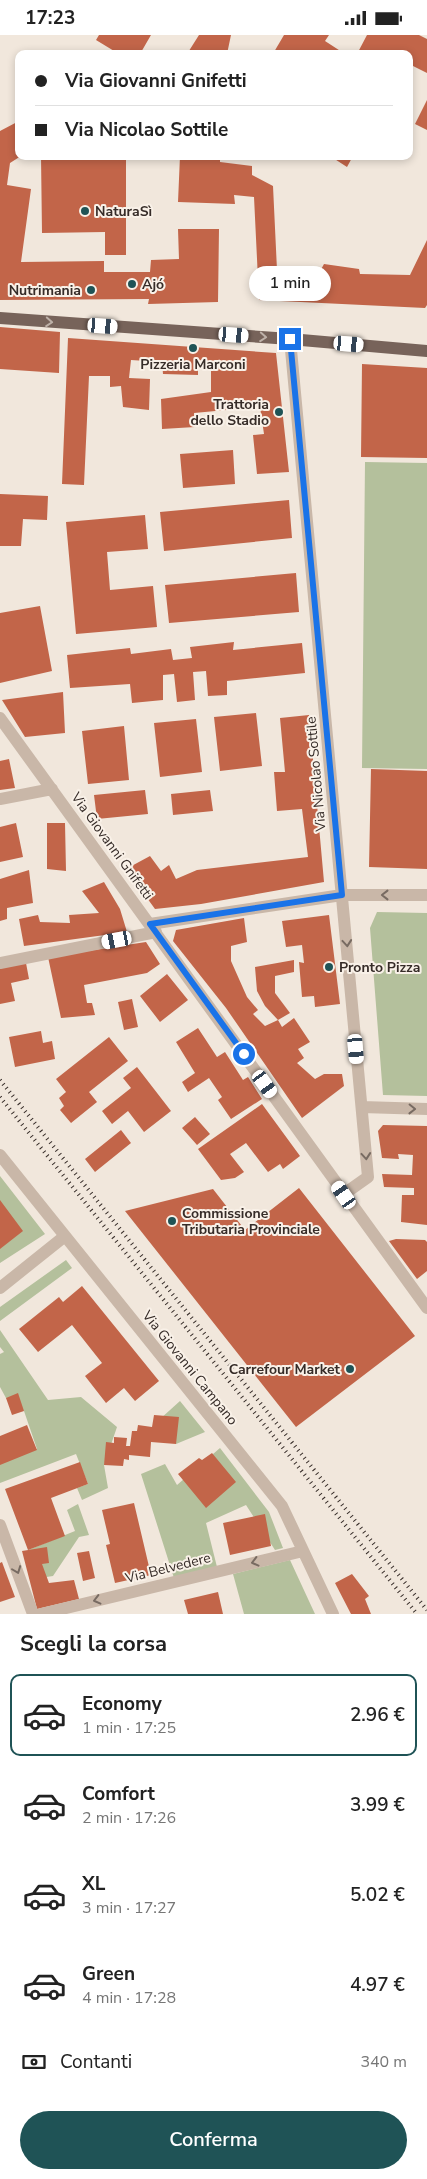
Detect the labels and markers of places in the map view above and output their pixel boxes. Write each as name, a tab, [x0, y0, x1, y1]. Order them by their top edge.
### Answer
place label: NaturaSì	[95, 202, 152, 221]
marker: NaturaSì	[79, 205, 91, 217]
place label: Ajó	[142, 275, 164, 294]
marker: Ajó	[126, 278, 138, 290]
place label: Nutrimania	[9, 281, 81, 300]
marker: Nutrimania	[85, 284, 97, 296]
marker: Pizzeria Marconi	[187, 342, 199, 354]
place label: Pizzeria Marconi	[140, 355, 246, 374]
place label: Trattoria dello Stadio	[190, 395, 269, 430]
marker: Trattoria dello Stadio	[273, 406, 285, 418]
place label: Pronto Pizza	[339, 958, 420, 977]
marker: Pronto Pizza	[323, 961, 335, 973]
place label: Commissione Tributaria Provinciale	[182, 1204, 320, 1239]
marker: Commissione Tributaria Provinciale	[166, 1215, 178, 1227]
place label: Carrefour Market	[229, 1360, 341, 1379]
marker: Carrefour Market	[344, 1363, 356, 1375]

